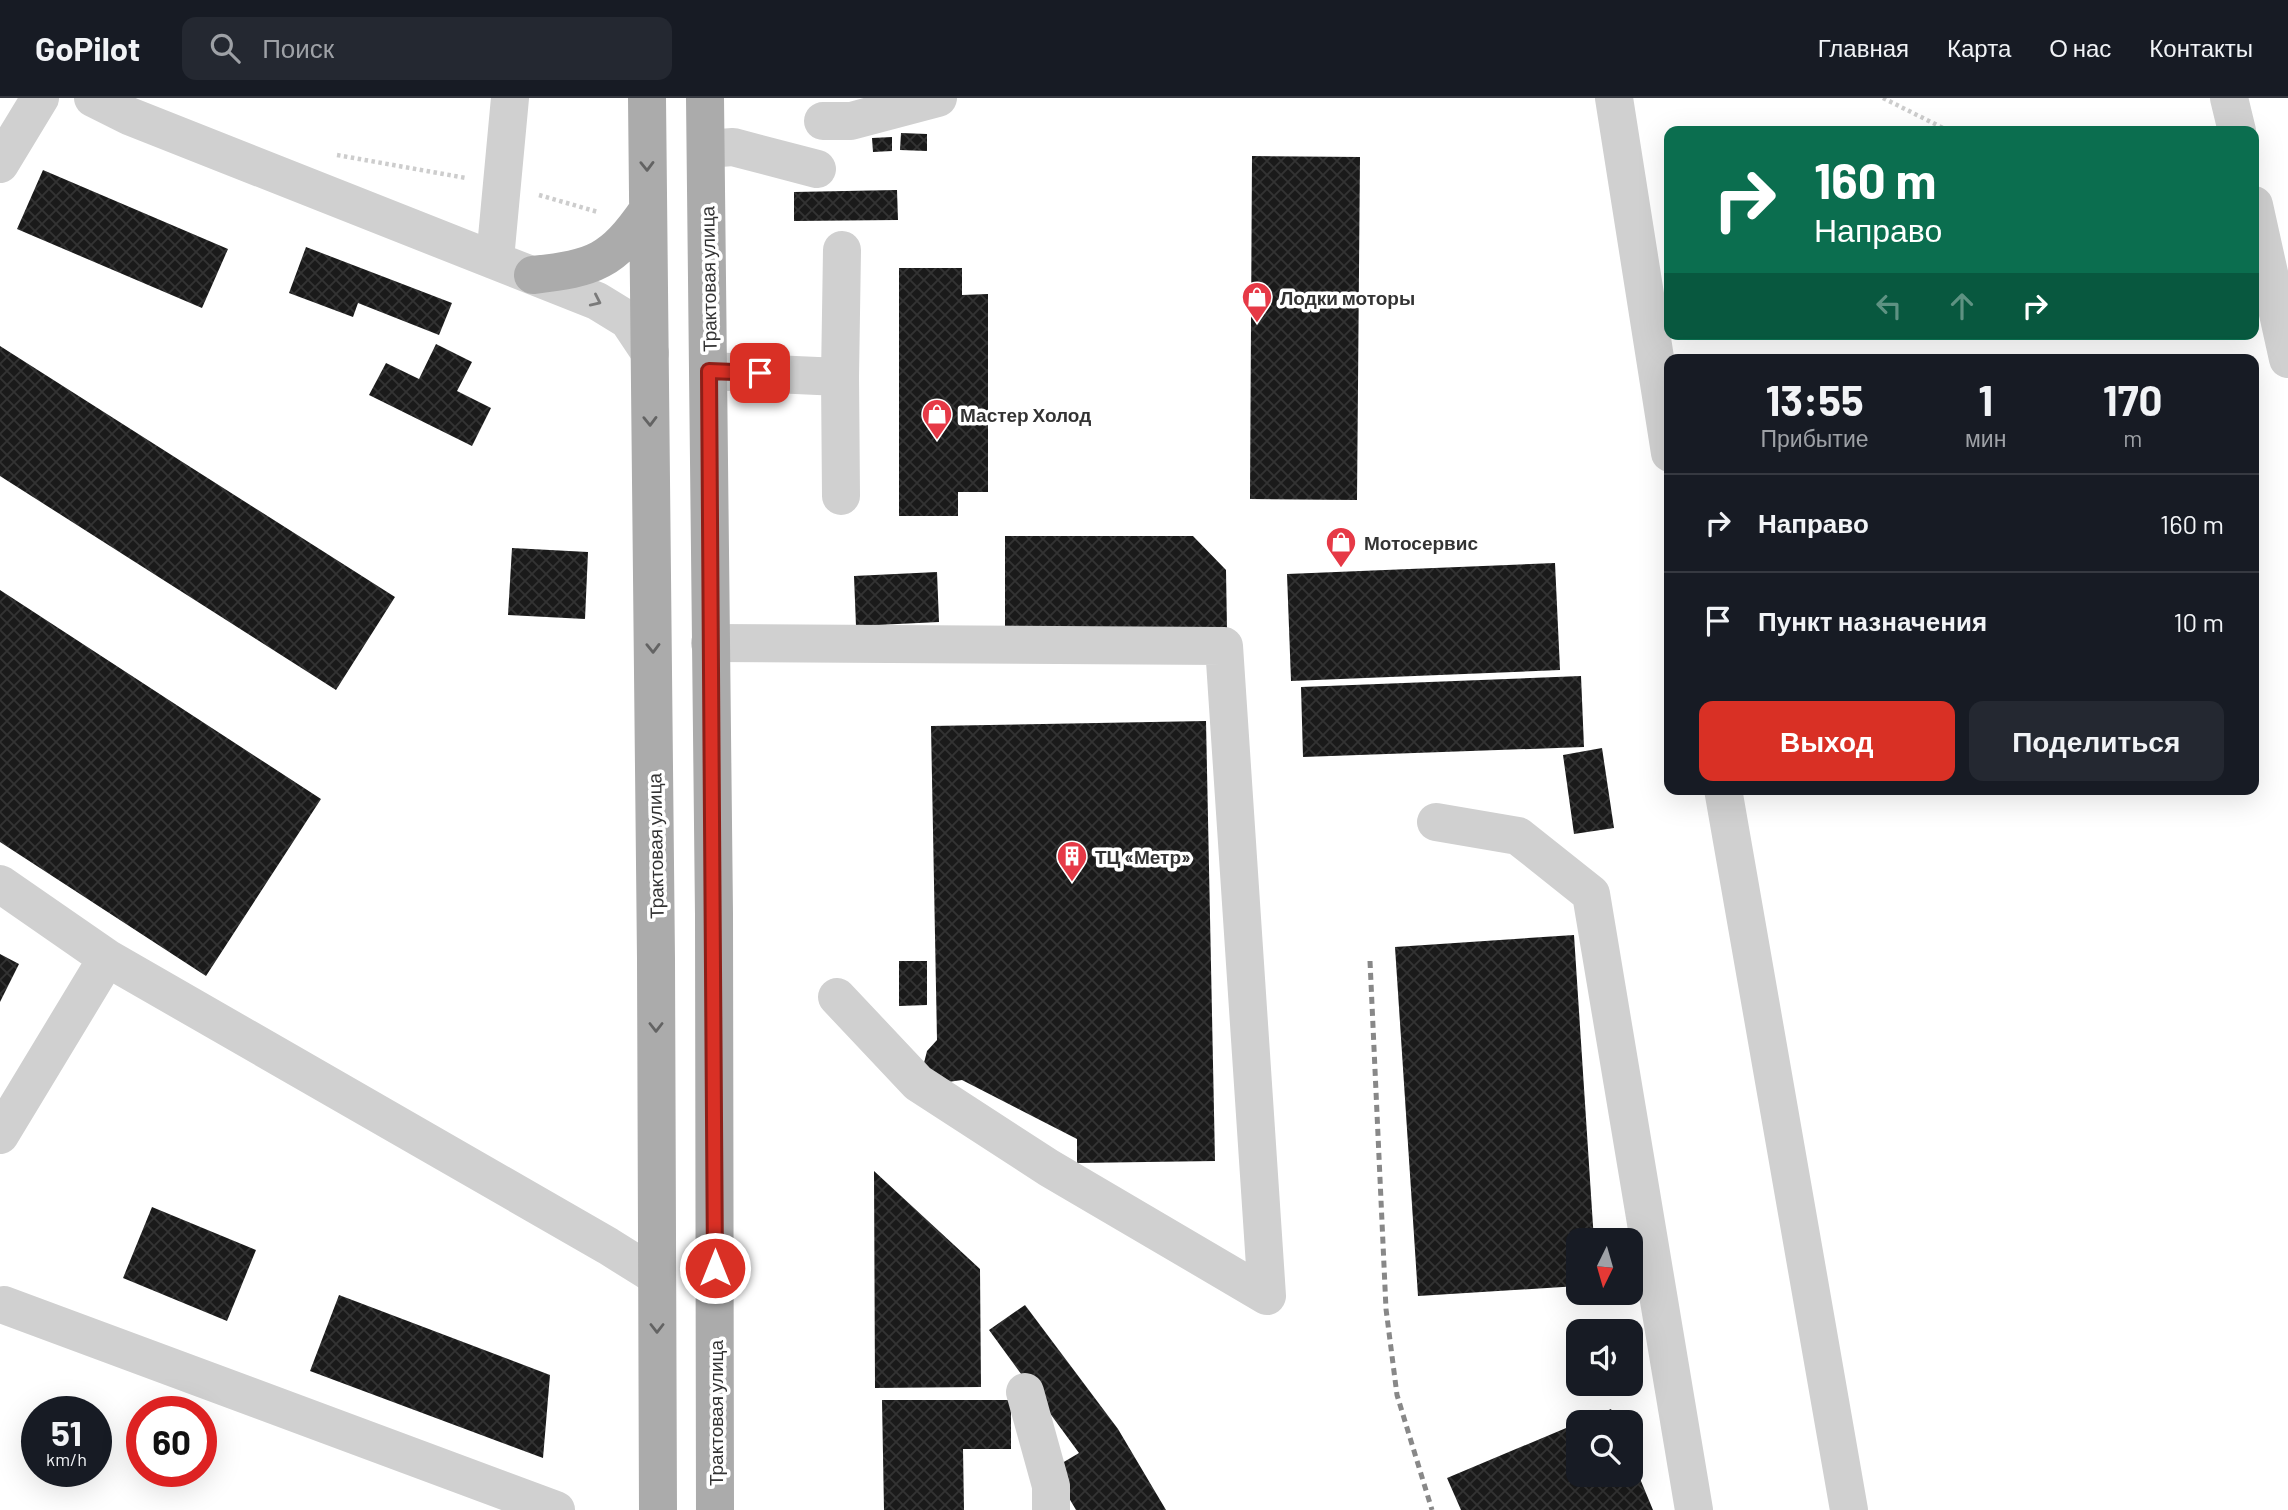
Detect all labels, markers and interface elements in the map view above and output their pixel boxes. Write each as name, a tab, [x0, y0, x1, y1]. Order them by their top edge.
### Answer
search box	[182, 17, 672, 80]
text: GoPilot	[35, 28, 140, 68]
icon: search	[206, 29, 244, 67]
text: Поиск	[262, 32, 334, 63]
text: Главная	[1818, 33, 1909, 62]
text: Карта	[1947, 33, 2011, 62]
text: О нас	[2049, 33, 2111, 62]
text: Контакты	[2149, 33, 2253, 62]
text: 160 m	[1814, 150, 1936, 209]
icon: right	[1699, 154, 1790, 245]
one-way arrow	[639, 161, 655, 172]
street label: Трактовая улица	[695, 205, 721, 352]
text: Направо	[1814, 210, 1942, 248]
shop icon: Лодки моторы	[1240, 280, 1274, 324]
place label: Лодки моторы	[1280, 286, 1415, 309]
icon: left	[1870, 287, 1908, 325]
icon: ahead	[1943, 287, 1981, 325]
icon: right	[2016, 287, 2054, 325]
one-way arrow	[589, 293, 601, 307]
pin	[730, 343, 790, 403]
icon: arrive	[741, 354, 779, 392]
text: 13:55	[1765, 374, 1864, 424]
text: 1	[1978, 374, 1993, 424]
text: 170	[2103, 374, 2162, 424]
shop icon: Мастер Холод	[920, 397, 954, 441]
place label: Мастер Холод	[960, 403, 1091, 426]
one-way arrow	[643, 416, 658, 427]
text: Прибытие	[1760, 424, 1869, 452]
text: мин	[1965, 424, 2006, 452]
text: m	[2123, 424, 2142, 452]
icon: right	[1699, 504, 1737, 542]
text: Направо	[1758, 507, 1869, 538]
text: 160 m	[2160, 508, 2224, 539]
shop icon: Мотосервис	[1324, 525, 1358, 569]
place label: Мотосервис	[1364, 531, 1478, 554]
icon: arrive	[1699, 602, 1737, 640]
text: Пункт назначения	[1758, 605, 1987, 636]
text: 10 m	[2174, 606, 2224, 637]
one-way arrow	[645, 644, 661, 654]
button: Выход	[1699, 701, 1955, 781]
button: Поделиться	[1969, 701, 2224, 781]
street label: Трактовая улица	[642, 772, 668, 919]
building icon: ТЦ «Метр»	[1055, 839, 1089, 883]
place label: ТЦ «Метр»	[1095, 845, 1191, 868]
one-way arrow	[648, 1022, 664, 1033]
north arrow	[1566, 1228, 1643, 1306]
map controls	[1566, 1228, 1643, 1487]
position arrow	[678, 1231, 752, 1305]
button: sound	[1566, 1319, 1643, 1396]
one-way arrow	[649, 1323, 665, 1334]
street label: Трактовая улица	[704, 1340, 727, 1486]
speed limit sign: 60	[126, 1396, 217, 1487]
button: search	[1566, 1410, 1643, 1487]
text: 51	[51, 1411, 82, 1453]
text: km/h	[46, 1448, 87, 1470]

